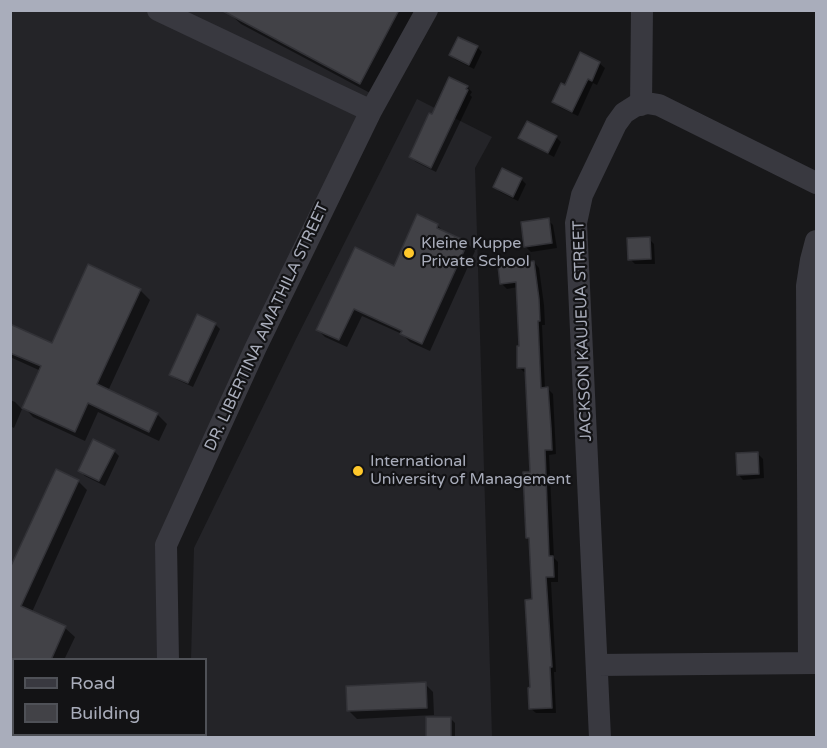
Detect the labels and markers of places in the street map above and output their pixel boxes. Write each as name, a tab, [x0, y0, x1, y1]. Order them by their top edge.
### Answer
place label: Kleine Kuppe Private School	[421, 234, 530, 272]
marker: Kleine Kuppe Private School	[402, 246, 416, 260]
place label: International University of Management	[370, 452, 571, 490]
marker: International University of Management	[351, 464, 365, 478]

